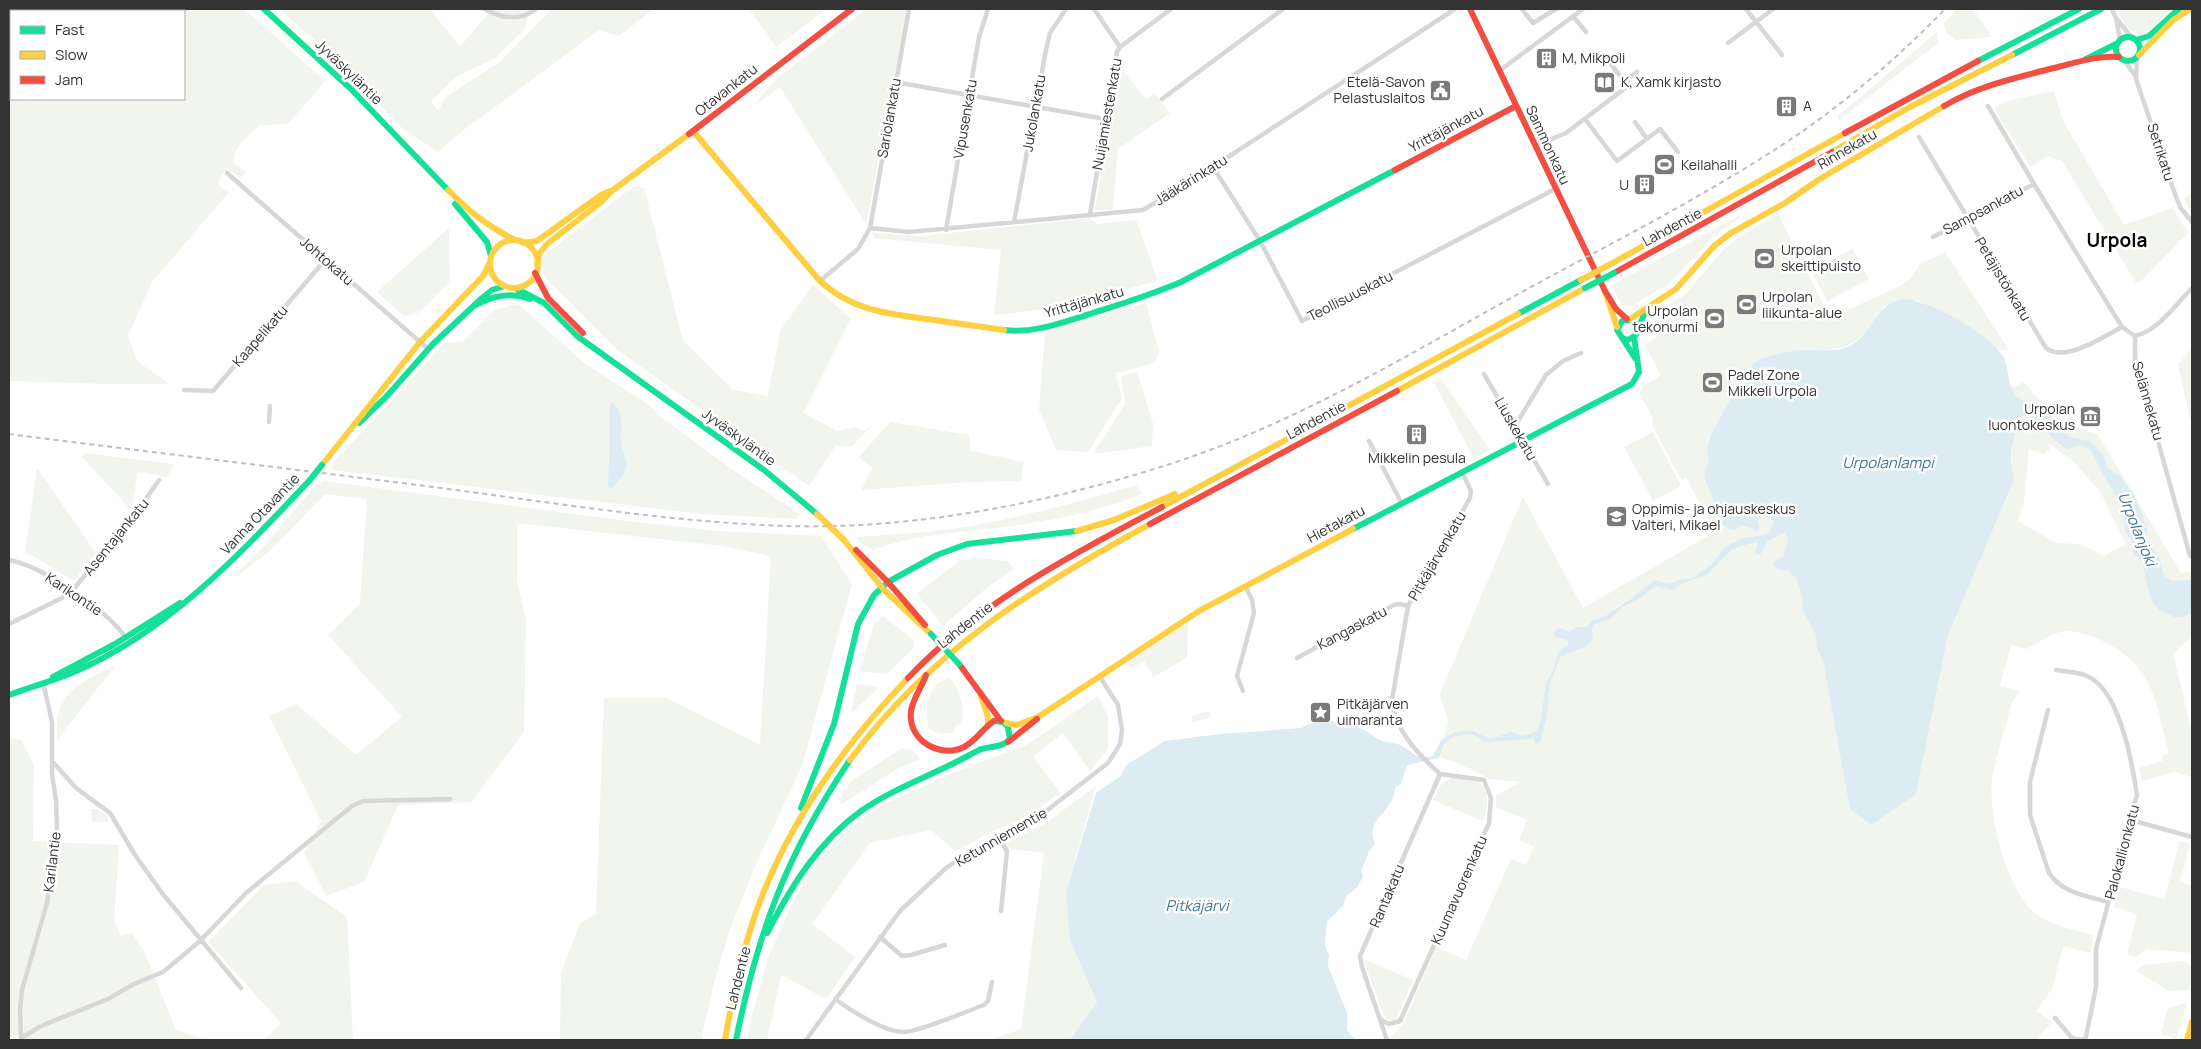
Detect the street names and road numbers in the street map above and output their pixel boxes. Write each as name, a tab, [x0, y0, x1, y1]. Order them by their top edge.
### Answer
street label: Jyväskyläntie	[312, 35, 387, 109]
street label: Nuijamiestenkatu	[1087, 56, 1126, 171]
street label: Otavankatu	[690, 59, 761, 120]
street label: Jukolankatu	[1017, 73, 1050, 153]
street label: Sariolankatu	[872, 76, 905, 159]
street label: Vipusenkatu	[948, 78, 981, 160]
street label: Yrittäjänkatu	[1405, 101, 1486, 156]
street label: Sammonkatu	[1522, 102, 1575, 187]
street label: Setrikatu	[2143, 121, 2180, 183]
street label: Rinnekatu	[1814, 124, 1880, 173]
street label: Jääkärinkatu	[1151, 150, 1231, 209]
street label: Sampsankatu	[1939, 180, 2026, 239]
street label: Lahdentie	[1639, 203, 1705, 250]
street label: Johtokatu	[296, 232, 358, 289]
street label: Petäjistönkatu	[1971, 233, 2036, 324]
street label: Teollisuuskatu	[1304, 266, 1396, 325]
street label: Yrittäjänkatu	[1042, 281, 1126, 322]
street label: Kaapelikatu	[228, 301, 292, 370]
street label: Selännekatu	[2128, 359, 2169, 443]
street label: Liuskekatu	[1491, 394, 1542, 464]
street label: Lahdentie	[1283, 396, 1349, 443]
street label: Jyväskyläntie	[699, 404, 780, 470]
street label: Vanha Otavantie	[216, 469, 303, 558]
street label: Asentajankatu	[79, 494, 153, 579]
street label: Hietakatu	[1303, 500, 1368, 547]
street label: Pitkäjärvenkatu	[1403, 508, 1470, 604]
street label: Karikontie	[42, 568, 106, 620]
street label: Lahdentie	[933, 597, 996, 652]
street label: Kangaskatu	[1314, 601, 1390, 654]
street label: Palokallionkatu	[2100, 802, 2143, 901]
street label: Ketunniementie	[951, 803, 1050, 871]
street label: Karilantie	[38, 831, 65, 893]
street label: Kuumavuorenkatu	[1426, 832, 1491, 947]
street label: Rantakatu	[1365, 861, 1408, 930]
street label: Lahdentie	[720, 944, 755, 1012]

